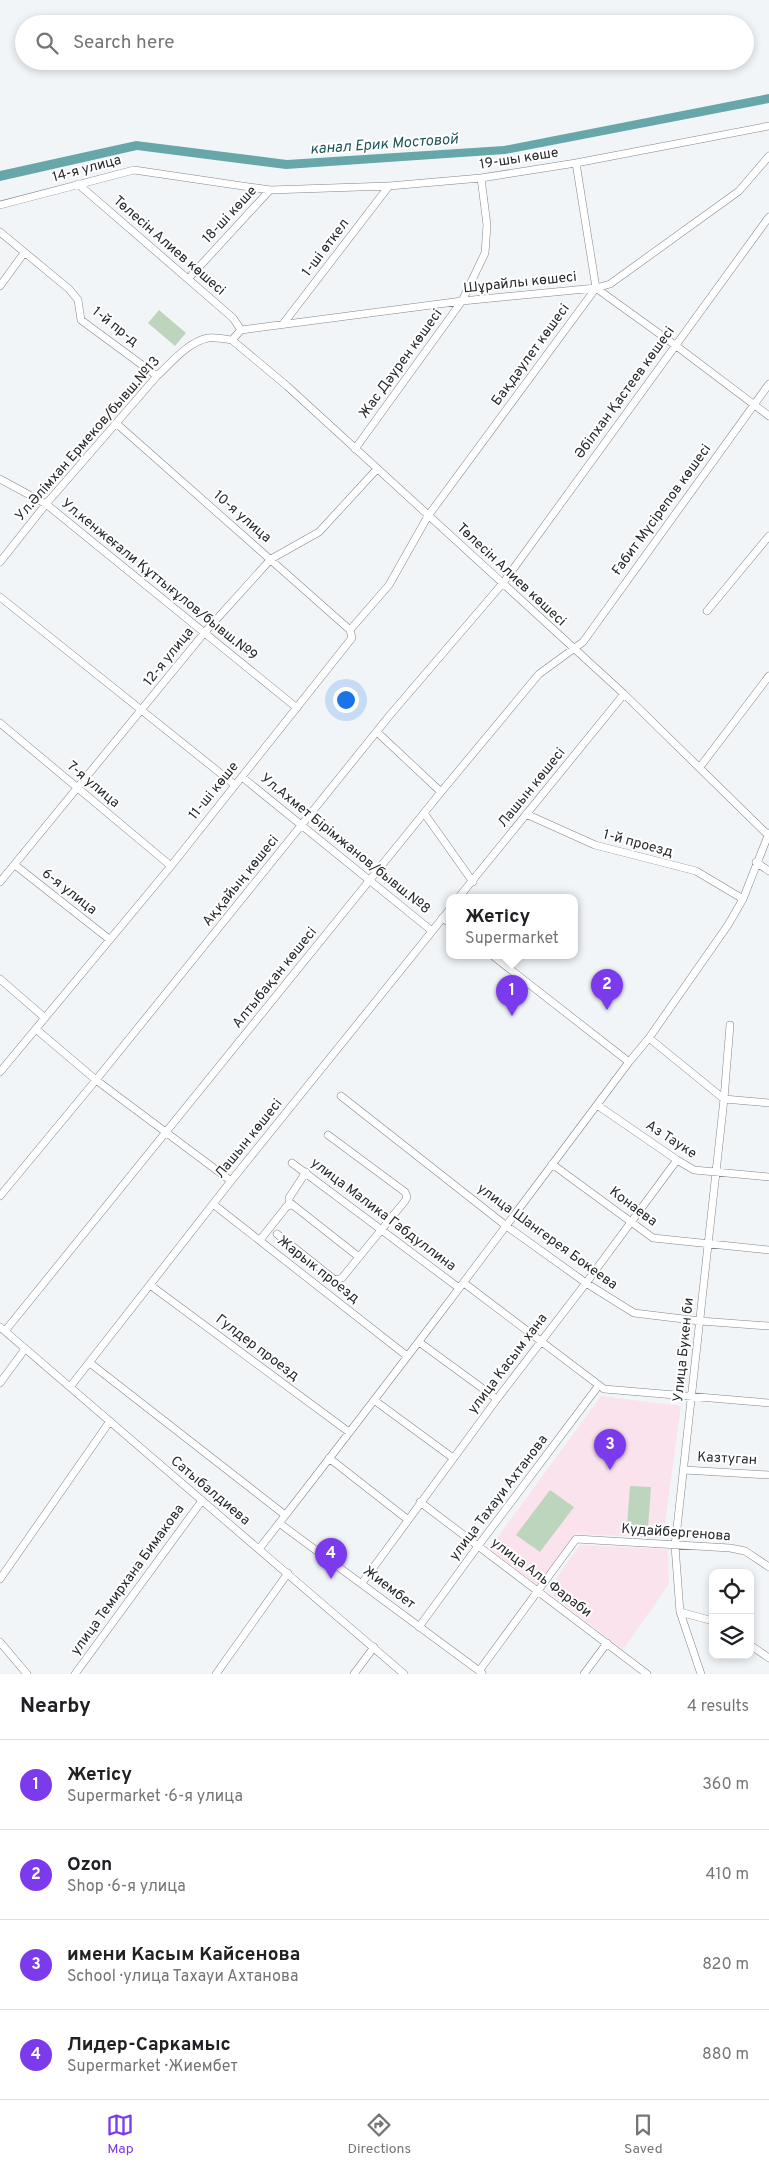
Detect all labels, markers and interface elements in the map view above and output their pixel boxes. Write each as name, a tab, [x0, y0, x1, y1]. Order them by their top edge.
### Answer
search box	[15, 15, 754, 70]
icon: search	[33, 29, 61, 57]
text: Search here	[73, 31, 175, 55]
water label: канал Ерик Мостовой	[309, 130, 460, 160]
street label: 19-шы көше	[478, 144, 560, 174]
street label: 14-я улица	[51, 152, 123, 186]
street label: 18-ші көше	[199, 183, 261, 247]
street label: Төлесін Алиев көшесі	[109, 193, 229, 299]
street label: 1-шi өткел	[299, 216, 353, 280]
street label: Шұрайлы көшесі	[462, 269, 578, 297]
street label: Бақдәулет көшесi	[488, 301, 574, 409]
street label: 1-й пр-д	[88, 304, 142, 350]
street label: Жас Дәурен көшесі	[356, 306, 446, 422]
street label: Әбілхан Қастеев көшесi	[571, 324, 679, 462]
street label: Ул.Әлімхан Ермеков/бывш.№13	[12, 353, 164, 525]
street label: Ғабит Мүсірепов көшесi	[609, 441, 715, 579]
street label: 10-я улица	[210, 487, 274, 547]
street label: Ул.кенжеғали Құттығұлов/бывш.№9	[57, 495, 261, 665]
street label: Төлесін Алиев көшесі	[453, 520, 569, 630]
street label: 12-я улица	[140, 624, 198, 690]
your location	[333, 687, 359, 713]
street label: Лашын көшесі	[495, 745, 569, 831]
street label: 7-я улица	[63, 758, 123, 812]
street label: 11-ші көше	[185, 759, 243, 823]
street label: Ул.Ахмет Бірімжанов/бывш.№8	[257, 770, 433, 918]
street label: 1-й проезд	[601, 827, 675, 861]
street label: Аққайың көшесі	[199, 832, 283, 930]
street label: 6-я улица	[38, 865, 100, 919]
popup	[446, 894, 578, 959]
text: Жетісу	[465, 905, 530, 929]
street label: Алтыбақан көшесі	[229, 924, 321, 1032]
text: Supermarket	[465, 929, 559, 949]
pin: 2	[591, 969, 623, 1010]
pin: 1	[496, 975, 528, 1016]
street label: Лашын көшесі	[212, 1096, 286, 1182]
street label: Аз Тауке	[642, 1117, 700, 1163]
street label: улица Малика Габдуллина	[307, 1155, 459, 1275]
street label: улица Шангерея Бокеева	[473, 1180, 621, 1294]
street label: Конаева	[606, 1184, 660, 1230]
street label: Жарык проезд	[274, 1233, 362, 1307]
street label: Улица Букен би	[670, 1297, 698, 1403]
street label: улица Касым хана	[465, 1310, 551, 1418]
street label: Гулдер проезд	[212, 1311, 302, 1385]
pin: 3	[594, 1429, 626, 1470]
street label: улица Тахауи Ахтанова	[446, 1432, 552, 1564]
street label: Казтуган	[697, 1449, 757, 1469]
street label: Сатыбалдиева	[167, 1453, 253, 1529]
street label: улица Темирхана Бимакова	[68, 1501, 188, 1659]
street label: Кудайбергенова	[621, 1521, 731, 1545]
street label: улица Аль Фараби	[487, 1535, 595, 1621]
pin: 4	[315, 1538, 347, 1579]
street label: Жиембет	[360, 1563, 418, 1613]
map controls	[709, 1569, 754, 1659]
button: locate	[709, 1569, 754, 1614]
button: layers	[709, 1614, 754, 1659]
text: Nearby	[20, 1693, 91, 1720]
text: 4 results	[687, 1697, 749, 1717]
text: Жетісу	[67, 1763, 132, 1787]
text: 1	[33, 1775, 39, 1795]
text: 360 m	[702, 1775, 749, 1795]
text: Supermarket · 6-я улица	[67, 1787, 243, 1807]
text: Ozon	[67, 1853, 112, 1877]
text: 2	[31, 1865, 41, 1885]
text: 410 m	[706, 1865, 749, 1885]
text: Shop · 6-я улица	[67, 1877, 186, 1897]
text: имени Касым Кайсенова	[67, 1943, 300, 1967]
text: 3	[31, 1955, 41, 1975]
text: 820 m	[702, 1955, 749, 1975]
text: School · улица Тахауи Ахтанова	[67, 1967, 298, 1987]
text: Лидер-Саркамыс	[67, 2033, 231, 2057]
text: 4	[31, 2045, 41, 2065]
text: 880 m	[702, 2045, 749, 2065]
text: Supermarket · Жиембет	[67, 2057, 238, 2077]
tab: Map	[106, 2111, 134, 2158]
tab: Directions	[347, 2111, 411, 2158]
tab: Saved	[624, 2111, 663, 2158]

